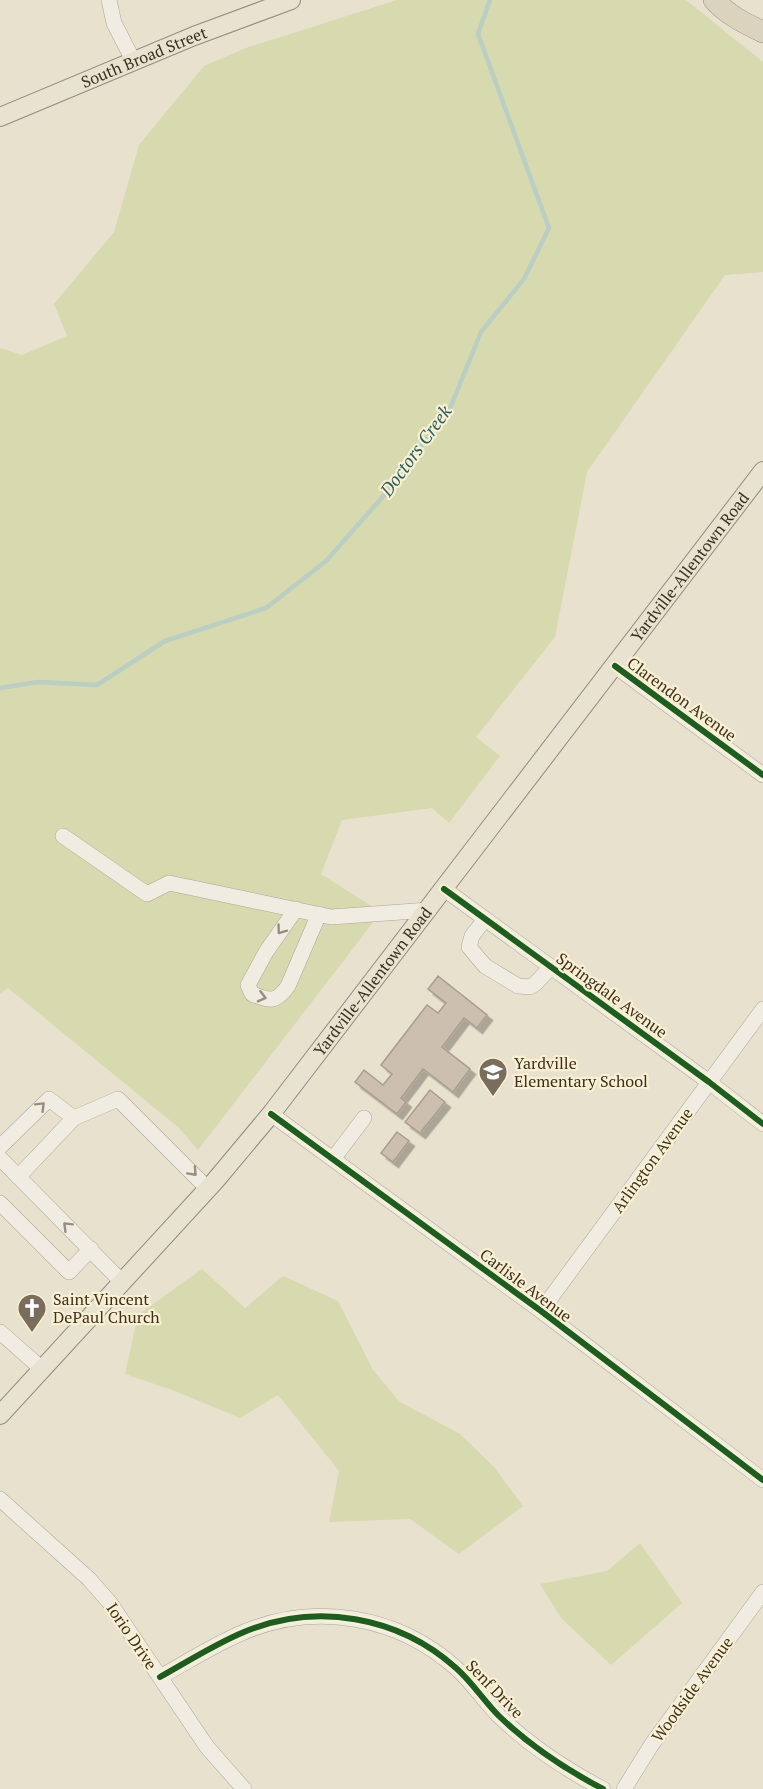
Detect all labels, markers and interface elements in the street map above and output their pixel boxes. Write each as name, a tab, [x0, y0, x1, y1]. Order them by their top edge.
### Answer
street label: South Broad Street	[78, 21, 210, 93]
water label: Doctors Creek	[373, 400, 457, 502]
street label: Yardville-Allentown Road	[625, 488, 754, 646]
street label: Clarendon Avenue	[623, 652, 741, 746]
street label: Yardville-Allentown Road	[308, 902, 437, 1061]
one-way arrow	[277, 924, 288, 935]
street label: Springdale Avenue	[552, 947, 672, 1043]
one-way arrow	[257, 989, 267, 1002]
place label: Yardville Elementary School	[514, 1052, 648, 1092]
school or university icon: Yardville Elementary School	[477, 1056, 509, 1098]
one-way arrow	[34, 1103, 45, 1114]
street label: Arlington Avenue	[606, 1103, 698, 1217]
one-way arrow	[185, 1165, 196, 1176]
one-way arrow	[64, 1222, 74, 1233]
street label: Carlisle Avenue	[475, 1243, 577, 1327]
place label: Saint Vincent DePaul Church	[53, 1288, 160, 1328]
church icon: Saint Vincent DePaul Church	[16, 1292, 48, 1334]
street label: Iorio Drive	[102, 1598, 162, 1674]
street label: Woodside Avenue	[646, 1632, 738, 1746]
street label: Senf Drive	[462, 1655, 528, 1723]

